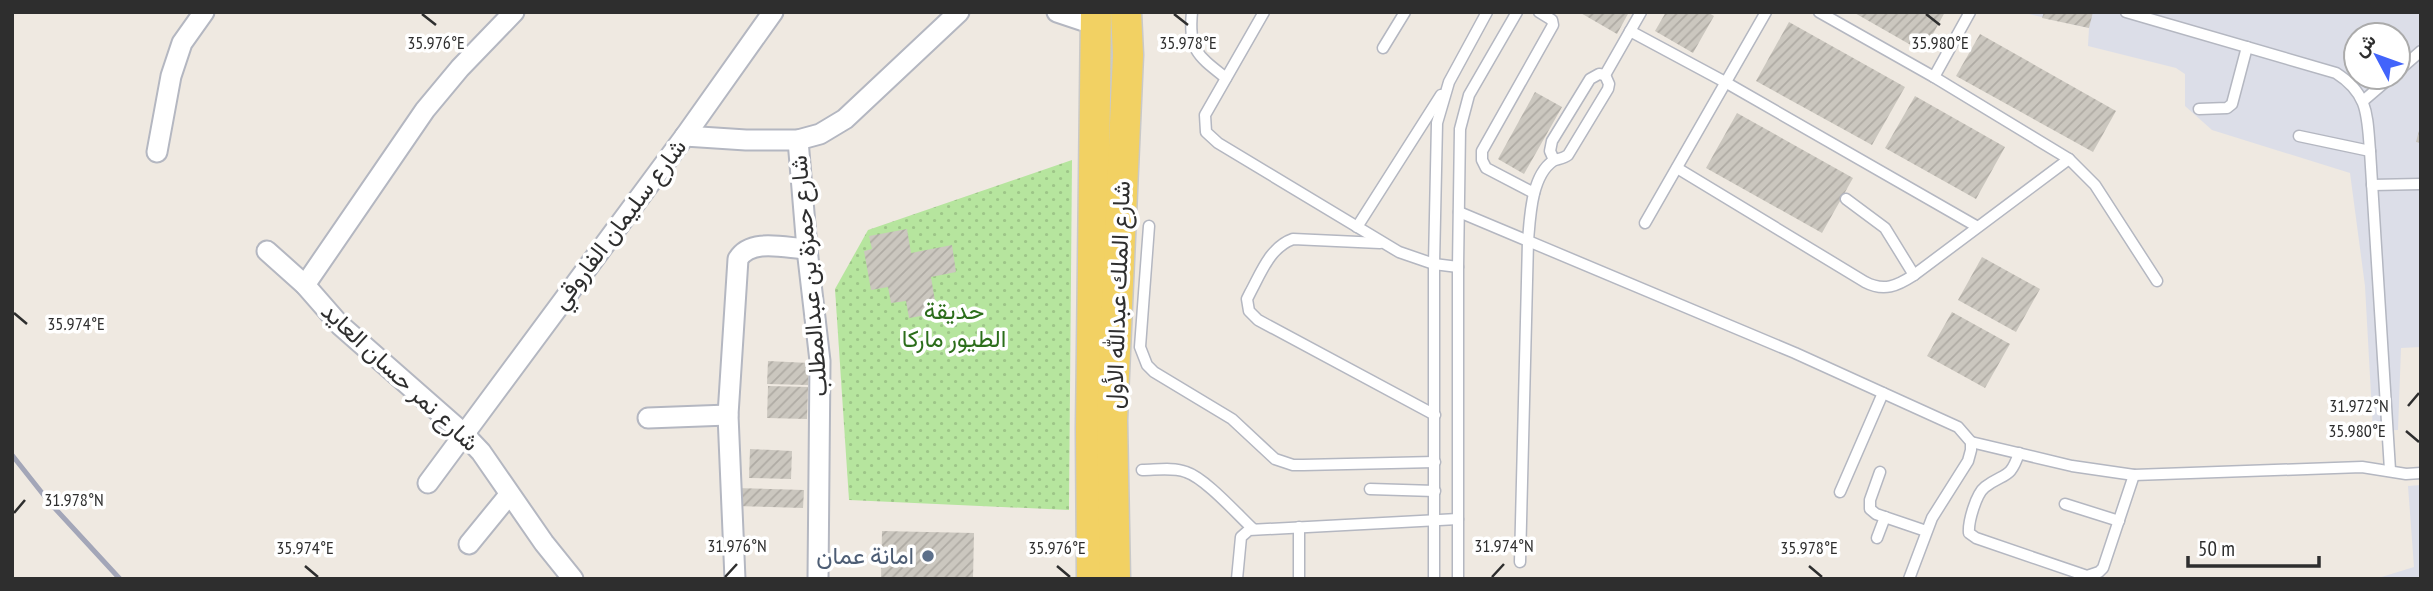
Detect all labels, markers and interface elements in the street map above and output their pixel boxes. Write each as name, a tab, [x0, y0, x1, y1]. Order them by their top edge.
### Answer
north arrow	[2342, 21, 2412, 91]
text: ش	[2348, 28, 2381, 61]
text: 35.976°E	[407, 31, 465, 54]
text: 35.978°E	[1159, 31, 1217, 54]
text: 35.980°E	[1911, 31, 1969, 54]
street label: شارع سليمان الفاروقي	[544, 132, 696, 318]
street label: شارع حمزة بن عبدالمطلب	[783, 154, 835, 398]
street label: شارع الملك عبدالله الأول	[1098, 180, 1138, 410]
street label: شارع نمر حسان العايد	[314, 295, 486, 459]
park label: حديقة الطيور ماركا	[902, 295, 1006, 354]
text: 35.974°E	[47, 312, 105, 335]
text: 31.972°N	[2329, 394, 2389, 417]
text: 35.980°E	[2328, 419, 2386, 442]
text: 31.978°N	[44, 488, 104, 511]
scale bar	[2188, 524, 2319, 568]
text: 31.976°N	[707, 534, 767, 557]
text: 31.974°N	[1474, 534, 1534, 557]
text: 50 m	[2198, 535, 2235, 562]
text: 35.974°E	[276, 536, 334, 559]
text: 35.976°E	[1028, 536, 1086, 559]
text: 35.978°E	[1780, 536, 1838, 559]
place label: امانة عمان	[816, 540, 914, 571]
marker: امانة عمان	[920, 548, 936, 564]

